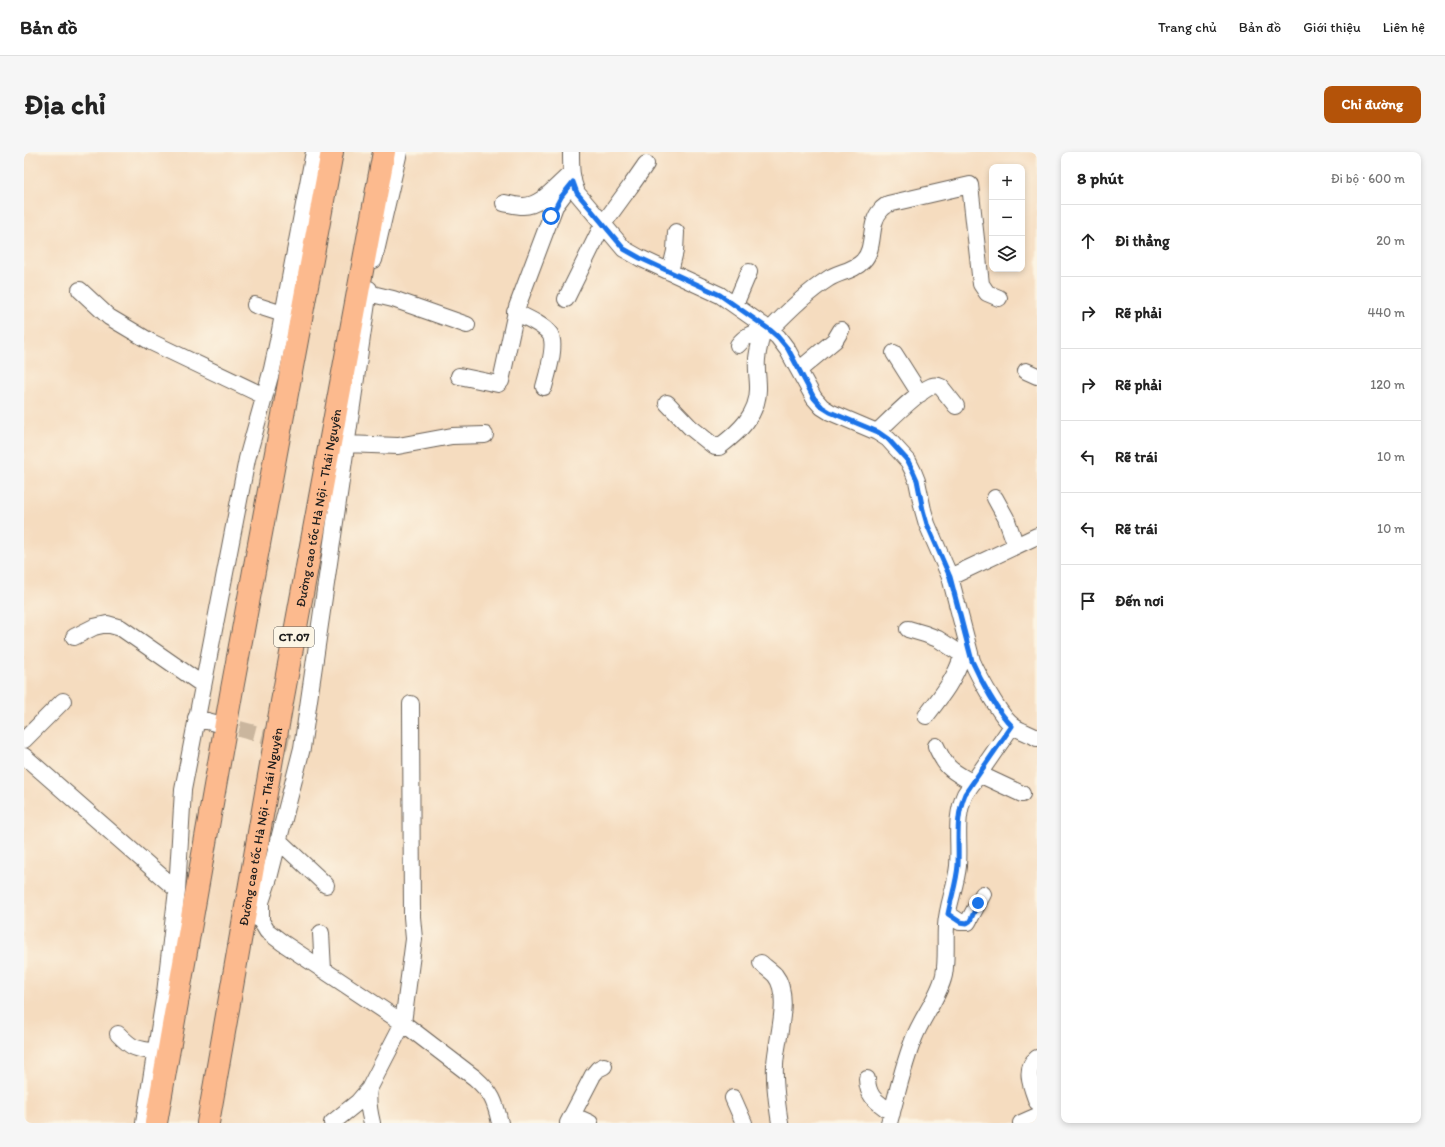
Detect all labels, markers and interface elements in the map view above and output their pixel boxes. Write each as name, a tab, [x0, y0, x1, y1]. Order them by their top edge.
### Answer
text: Bản đồ	[20, 16, 77, 39]
text: Trang chủ	[1158, 19, 1217, 36]
text: Bản đồ	[1239, 19, 1281, 36]
text: Giới thiệu	[1303, 19, 1361, 36]
text: Liên hệ	[1383, 19, 1425, 36]
button: Chỉ đường	[1324, 86, 1421, 123]
text: Địa chỉ	[24, 87, 106, 121]
map controls	[989, 164, 1025, 272]
button: +	[989, 164, 1025, 200]
text: 8 phút	[1077, 168, 1124, 188]
text: Đi bộ · 600 m	[1331, 171, 1405, 186]
button: −	[989, 200, 1025, 236]
route start	[542, 207, 560, 225]
icon: ahead	[1077, 230, 1099, 252]
text: Đi thẳng	[1115, 232, 1170, 250]
text: 20 m	[1376, 233, 1405, 248]
button: layers	[989, 236, 1025, 272]
icon: right	[1077, 302, 1099, 324]
text: Rẽ phải	[1115, 304, 1162, 322]
text: 440 m	[1368, 305, 1405, 320]
icon: right	[1077, 374, 1099, 396]
text: Rẽ phải	[1115, 376, 1162, 394]
text: 120 m	[1370, 377, 1405, 392]
street label: Đường cao tốc Hà Nội - Thái Nguyên	[293, 407, 344, 608]
icon: left	[1077, 446, 1099, 468]
text: Rẽ trái	[1115, 448, 1158, 466]
text: 10 m	[1377, 449, 1405, 464]
icon: left	[1077, 518, 1099, 540]
text: Rẽ trái	[1115, 520, 1158, 538]
text: 10 m	[1377, 521, 1405, 536]
icon: arrive	[1077, 590, 1099, 612]
text: Đến nơi	[1115, 592, 1164, 610]
road number: CT.07	[274, 627, 314, 647]
street label: Đường cao tốc Hà Nội - Thái Nguyên	[236, 726, 286, 927]
route end	[969, 894, 987, 912]

